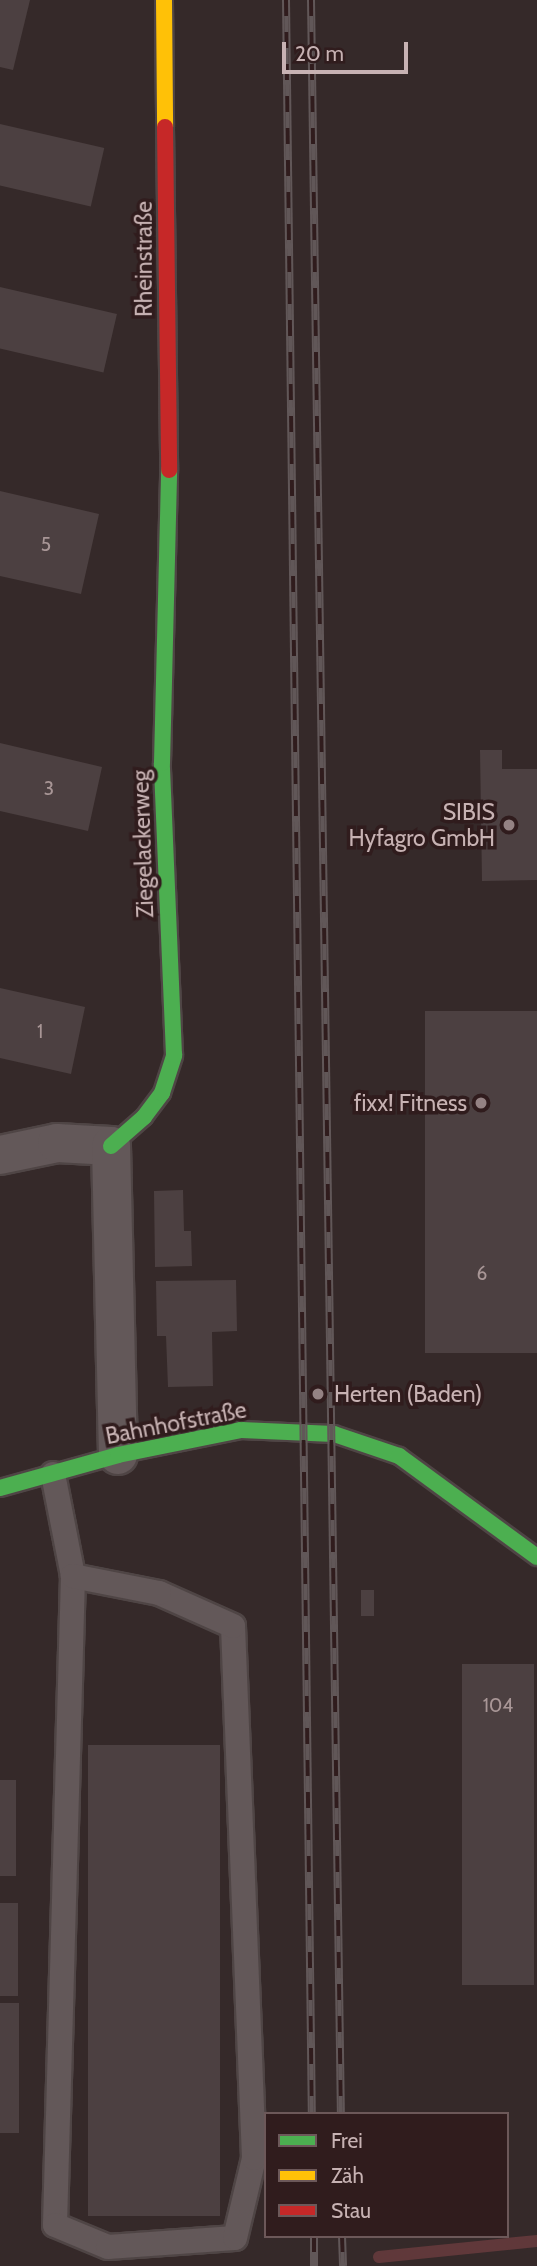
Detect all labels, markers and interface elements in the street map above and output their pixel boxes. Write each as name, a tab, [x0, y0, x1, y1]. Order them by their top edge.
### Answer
scale bar	[285, 28, 411, 72]
text: 20 m	[295, 41, 344, 66]
street label: Rheinstraße	[130, 201, 158, 317]
house number: 5	[41, 534, 51, 556]
street label: Ziegelackerweg	[127, 770, 159, 918]
house number: 3	[44, 778, 54, 800]
place label: SIBIS Hyfagro GmbH	[349, 798, 495, 852]
marker: SIBIS Hyfagro GmbH	[501, 817, 517, 833]
house number: 1	[37, 1021, 43, 1043]
place label: fixx! Fitness	[354, 1089, 467, 1117]
marker: fixx! Fitness	[473, 1095, 489, 1111]
house number: 6	[477, 1263, 487, 1285]
place label: Herten (Baden)	[334, 1380, 482, 1408]
marker: Herten (Baden)	[308, 1384, 328, 1404]
street label: Bahnhofstraße	[103, 1396, 249, 1450]
house number: 104	[483, 1695, 513, 1717]
legend	[264, 2112, 509, 2238]
text: Frei	[331, 2128, 363, 2153]
text: Zäh	[331, 2163, 364, 2188]
text: Stau	[331, 2198, 371, 2223]

